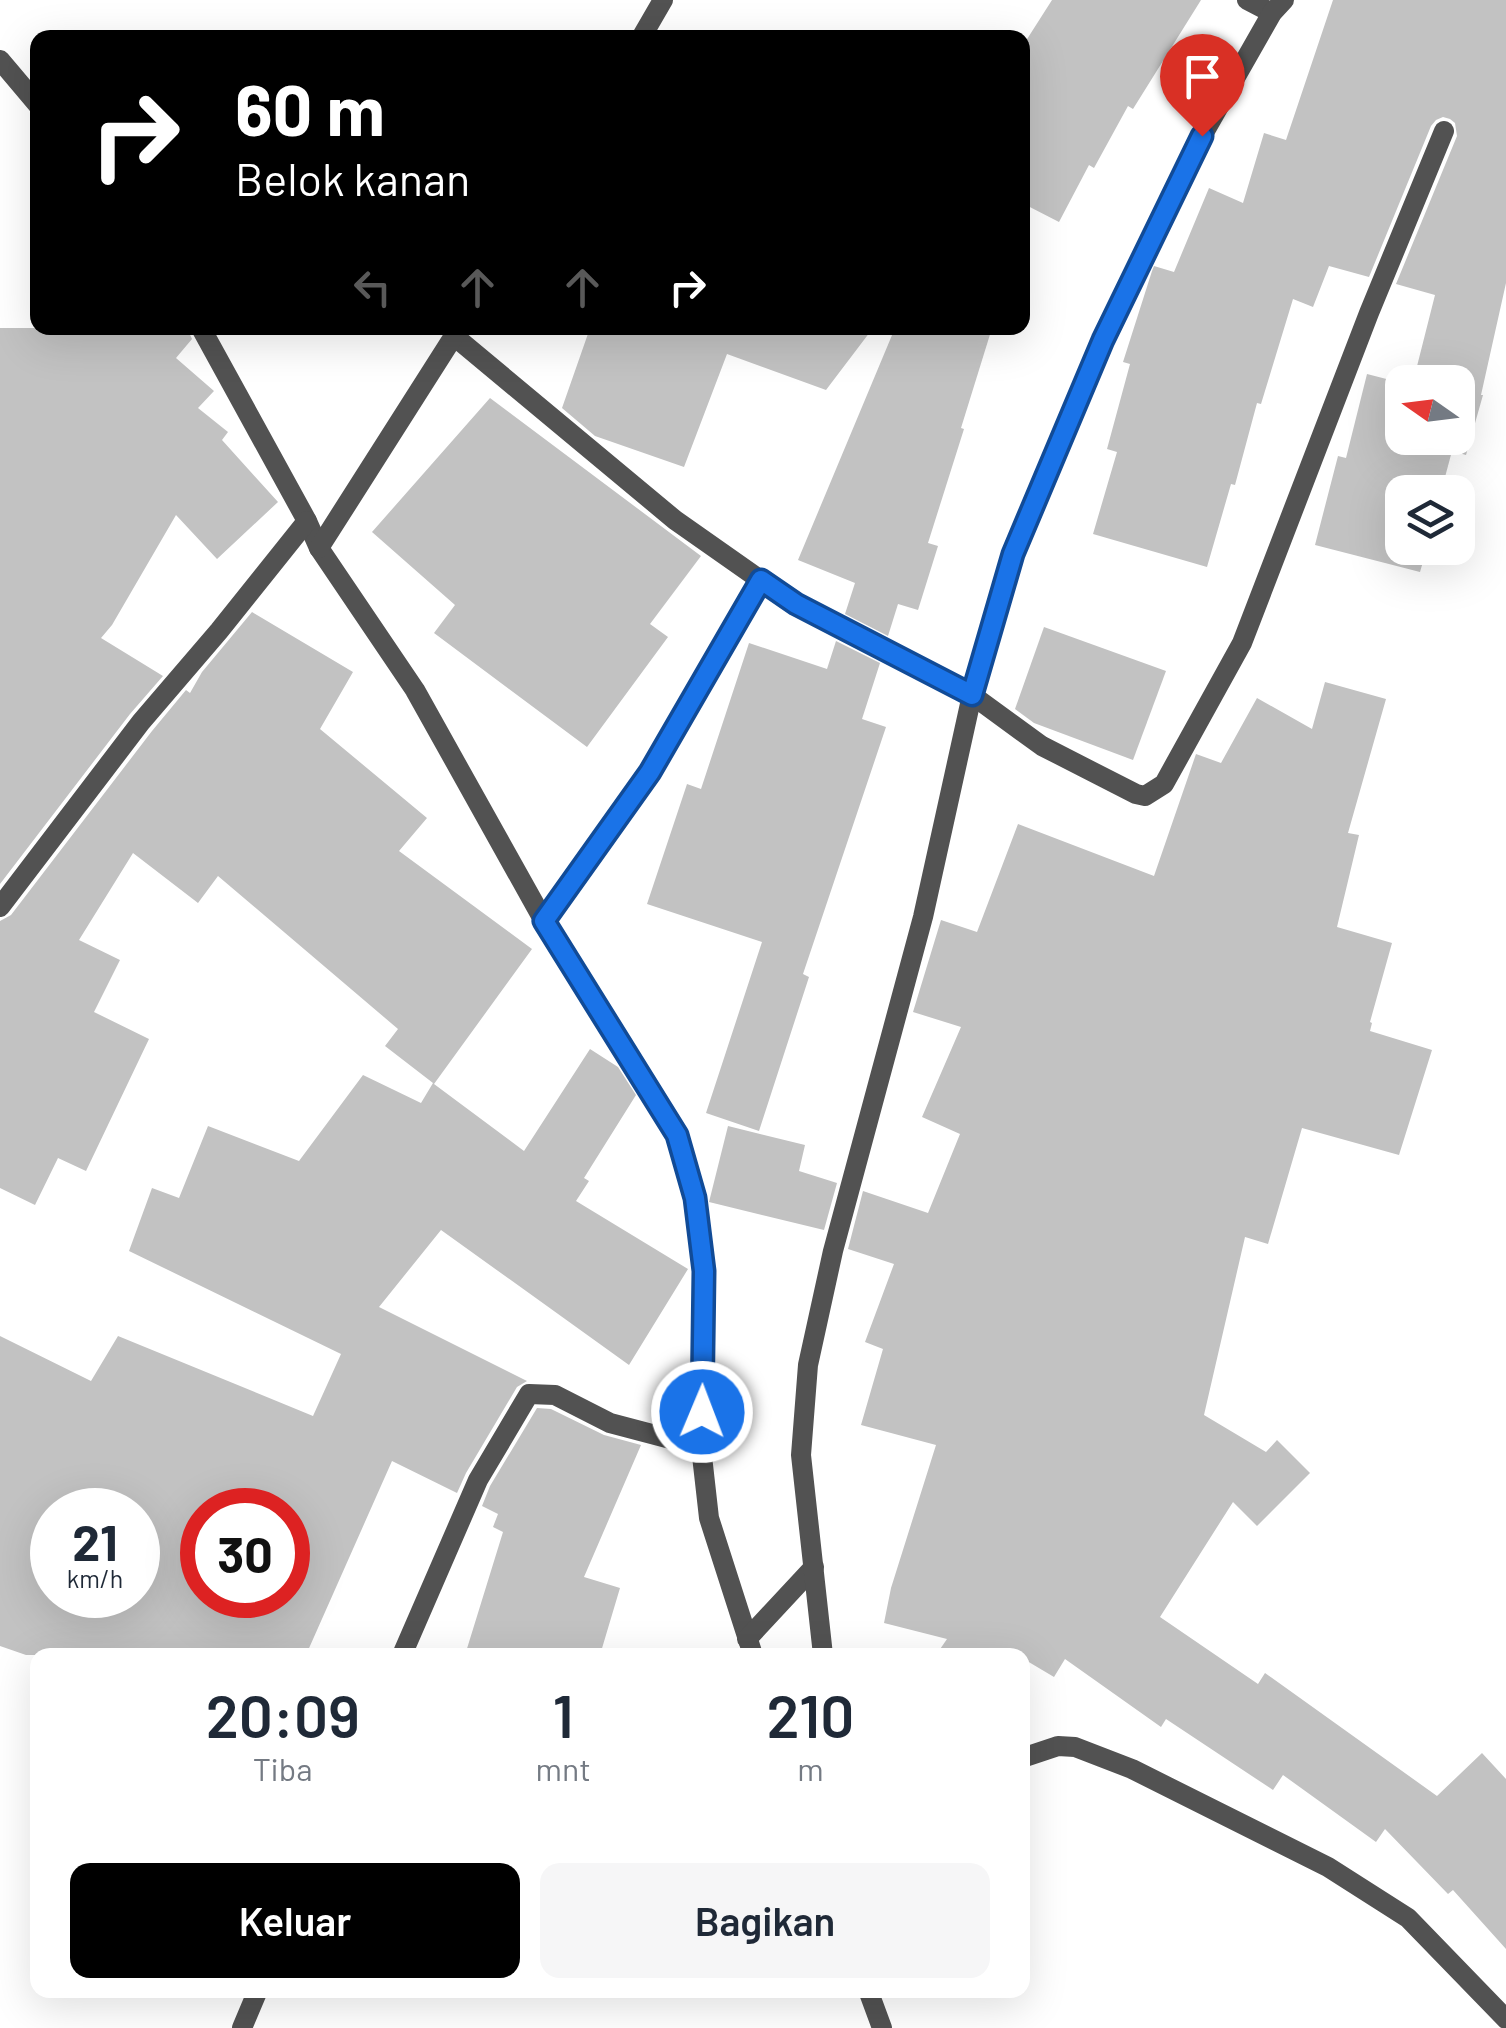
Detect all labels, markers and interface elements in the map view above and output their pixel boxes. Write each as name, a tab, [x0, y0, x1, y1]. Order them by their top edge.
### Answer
pin	[1160, 34, 1245, 137]
icon: arrive	[1175, 49, 1230, 104]
text: 60 m	[235, 66, 385, 150]
icon: right	[70, 70, 200, 200]
text: Belok kanan	[235, 151, 470, 205]
icon: left	[345, 260, 400, 315]
icon: ahead	[450, 260, 505, 315]
icon: ahead	[555, 260, 610, 315]
icon: right	[660, 260, 715, 315]
north arrow	[1385, 365, 1475, 455]
map controls	[1385, 365, 1475, 565]
button: layers	[1385, 475, 1475, 565]
position arrow	[650, 1360, 754, 1464]
speed limit sign: 30	[180, 1488, 310, 1618]
text: 21	[72, 1511, 118, 1571]
text: km/h	[67, 1563, 123, 1593]
text: 20:09	[206, 1678, 360, 1750]
text: 1	[553, 1678, 574, 1750]
text: 210	[767, 1678, 854, 1750]
text: Tiba	[253, 1749, 313, 1787]
text: mnt	[535, 1749, 591, 1787]
text: m	[797, 1749, 824, 1787]
button: Keluar	[70, 1863, 520, 1978]
button: Bagikan	[540, 1863, 990, 1978]

